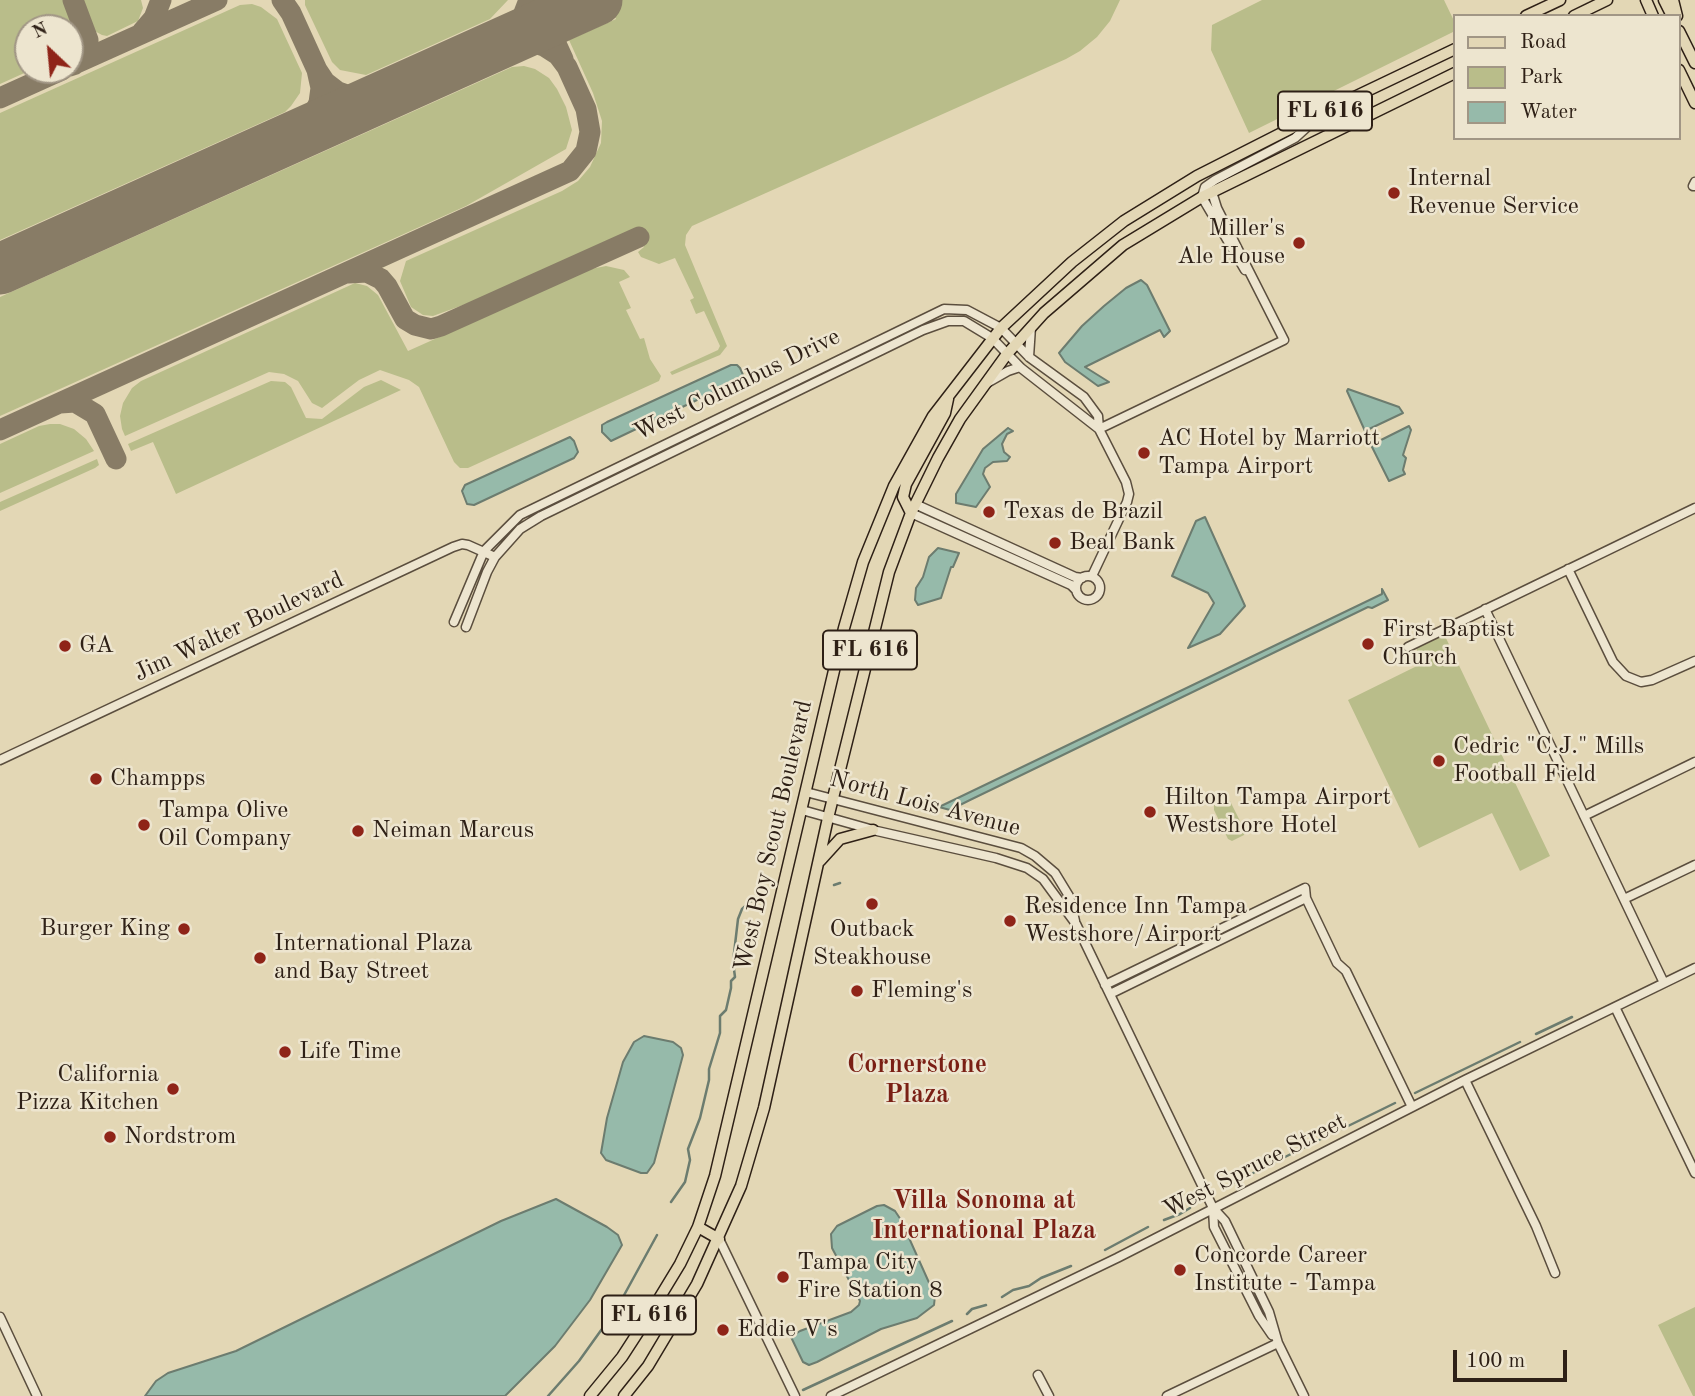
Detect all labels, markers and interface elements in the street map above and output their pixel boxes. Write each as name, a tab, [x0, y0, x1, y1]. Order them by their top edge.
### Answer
north arrow	[14, 14, 84, 84]
legend	[1454, 14, 1681, 140]
text: N	[30, 20, 51, 43]
text: Road	[1520, 32, 1567, 53]
text: Park	[1520, 67, 1563, 88]
road number: FL 616	[1278, 92, 1372, 130]
text: Water	[1520, 102, 1577, 123]
place label: Internal Revenue Service	[1408, 165, 1579, 221]
marker: Internal Revenue Service	[1386, 185, 1402, 201]
place label: Miller's Ale House	[1177, 215, 1285, 271]
marker: Miller's Ale House	[1291, 235, 1307, 251]
street label: West Columbus Drive	[629, 322, 845, 448]
place label: AC Hotel by Marriott Tampa Airport	[1158, 425, 1380, 481]
marker: AC Hotel by Marriott Tampa Airport	[1136, 445, 1152, 461]
place label: Texas de Brazil	[1003, 498, 1163, 526]
marker: Texas de Brazil	[981, 504, 997, 520]
place label: Beal Bank	[1069, 529, 1176, 557]
marker: Beal Bank	[1047, 535, 1063, 551]
street label: Jim Walter Boulevard	[129, 566, 349, 688]
place label: First Baptist Church	[1382, 616, 1515, 672]
road number: FL 616	[823, 630, 917, 670]
place label: GA	[79, 632, 114, 660]
marker: First Baptist Church	[1360, 636, 1376, 652]
marker: GA	[57, 638, 73, 654]
street label: West Boy Scout Boulevard	[729, 697, 819, 975]
place label: Cedric "C.J." Mills Football Field	[1453, 733, 1644, 789]
marker: Cedric "C.J." Mills Football Field	[1431, 753, 1447, 769]
place label: Champps	[110, 765, 205, 793]
street label: North Lois Avenue	[827, 765, 1023, 843]
marker: Champps	[88, 771, 104, 787]
place label: Hilton Tampa Airport Westshore Hotel	[1164, 784, 1391, 840]
place label: Tampa Olive Oil Company	[158, 797, 291, 853]
marker: Hilton Tampa Airport Westshore Hotel	[1142, 804, 1158, 820]
marker: Tampa Olive Oil Company	[136, 817, 152, 833]
place label: Neiman Marcus	[372, 817, 534, 845]
marker: Neiman Marcus	[350, 823, 366, 839]
place label: Residence Inn Tampa Westshore/Airport	[1024, 893, 1247, 949]
marker: Outback Steakhouse	[864, 896, 880, 912]
marker: Residence Inn Tampa Westshore/Airport	[1002, 913, 1018, 929]
place label: Burger King	[40, 915, 170, 943]
place label: Outback Steakhouse	[813, 916, 931, 972]
marker: Burger King	[176, 921, 192, 937]
place label: International Plaza and Bay Street	[274, 930, 472, 986]
marker: International Plaza and Bay Street	[252, 950, 268, 966]
place label: Fleming's	[871, 977, 972, 1005]
marker: Fleming's	[849, 983, 865, 999]
place label: Life Time	[299, 1038, 401, 1066]
marker: Life Time	[277, 1044, 293, 1060]
district label: Cornerstone Plaza	[847, 1049, 987, 1110]
place label: California Pizza Kitchen	[16, 1061, 159, 1117]
marker: California Pizza Kitchen	[165, 1081, 181, 1097]
street label: West Spruce Street	[1159, 1107, 1351, 1225]
place label: Nordstrom	[124, 1123, 236, 1151]
marker: Nordstrom	[102, 1129, 118, 1145]
district label: Villa Sonoma at International Plaza	[872, 1185, 1096, 1246]
place label: Concorde Career Institute - Tampa	[1194, 1242, 1376, 1298]
place label: Tampa City Fire Station 8	[797, 1249, 943, 1305]
marker: Concorde Career Institute - Tampa	[1172, 1262, 1188, 1278]
marker: Tampa City Fire Station 8	[775, 1269, 791, 1285]
road number: FL 616	[602, 1296, 696, 1334]
place label: Eddie V's	[737, 1316, 838, 1344]
marker: Eddie V's	[715, 1322, 731, 1338]
scale bar	[1457, 1336, 1571, 1380]
text: 100 m	[1466, 1351, 1525, 1372]

